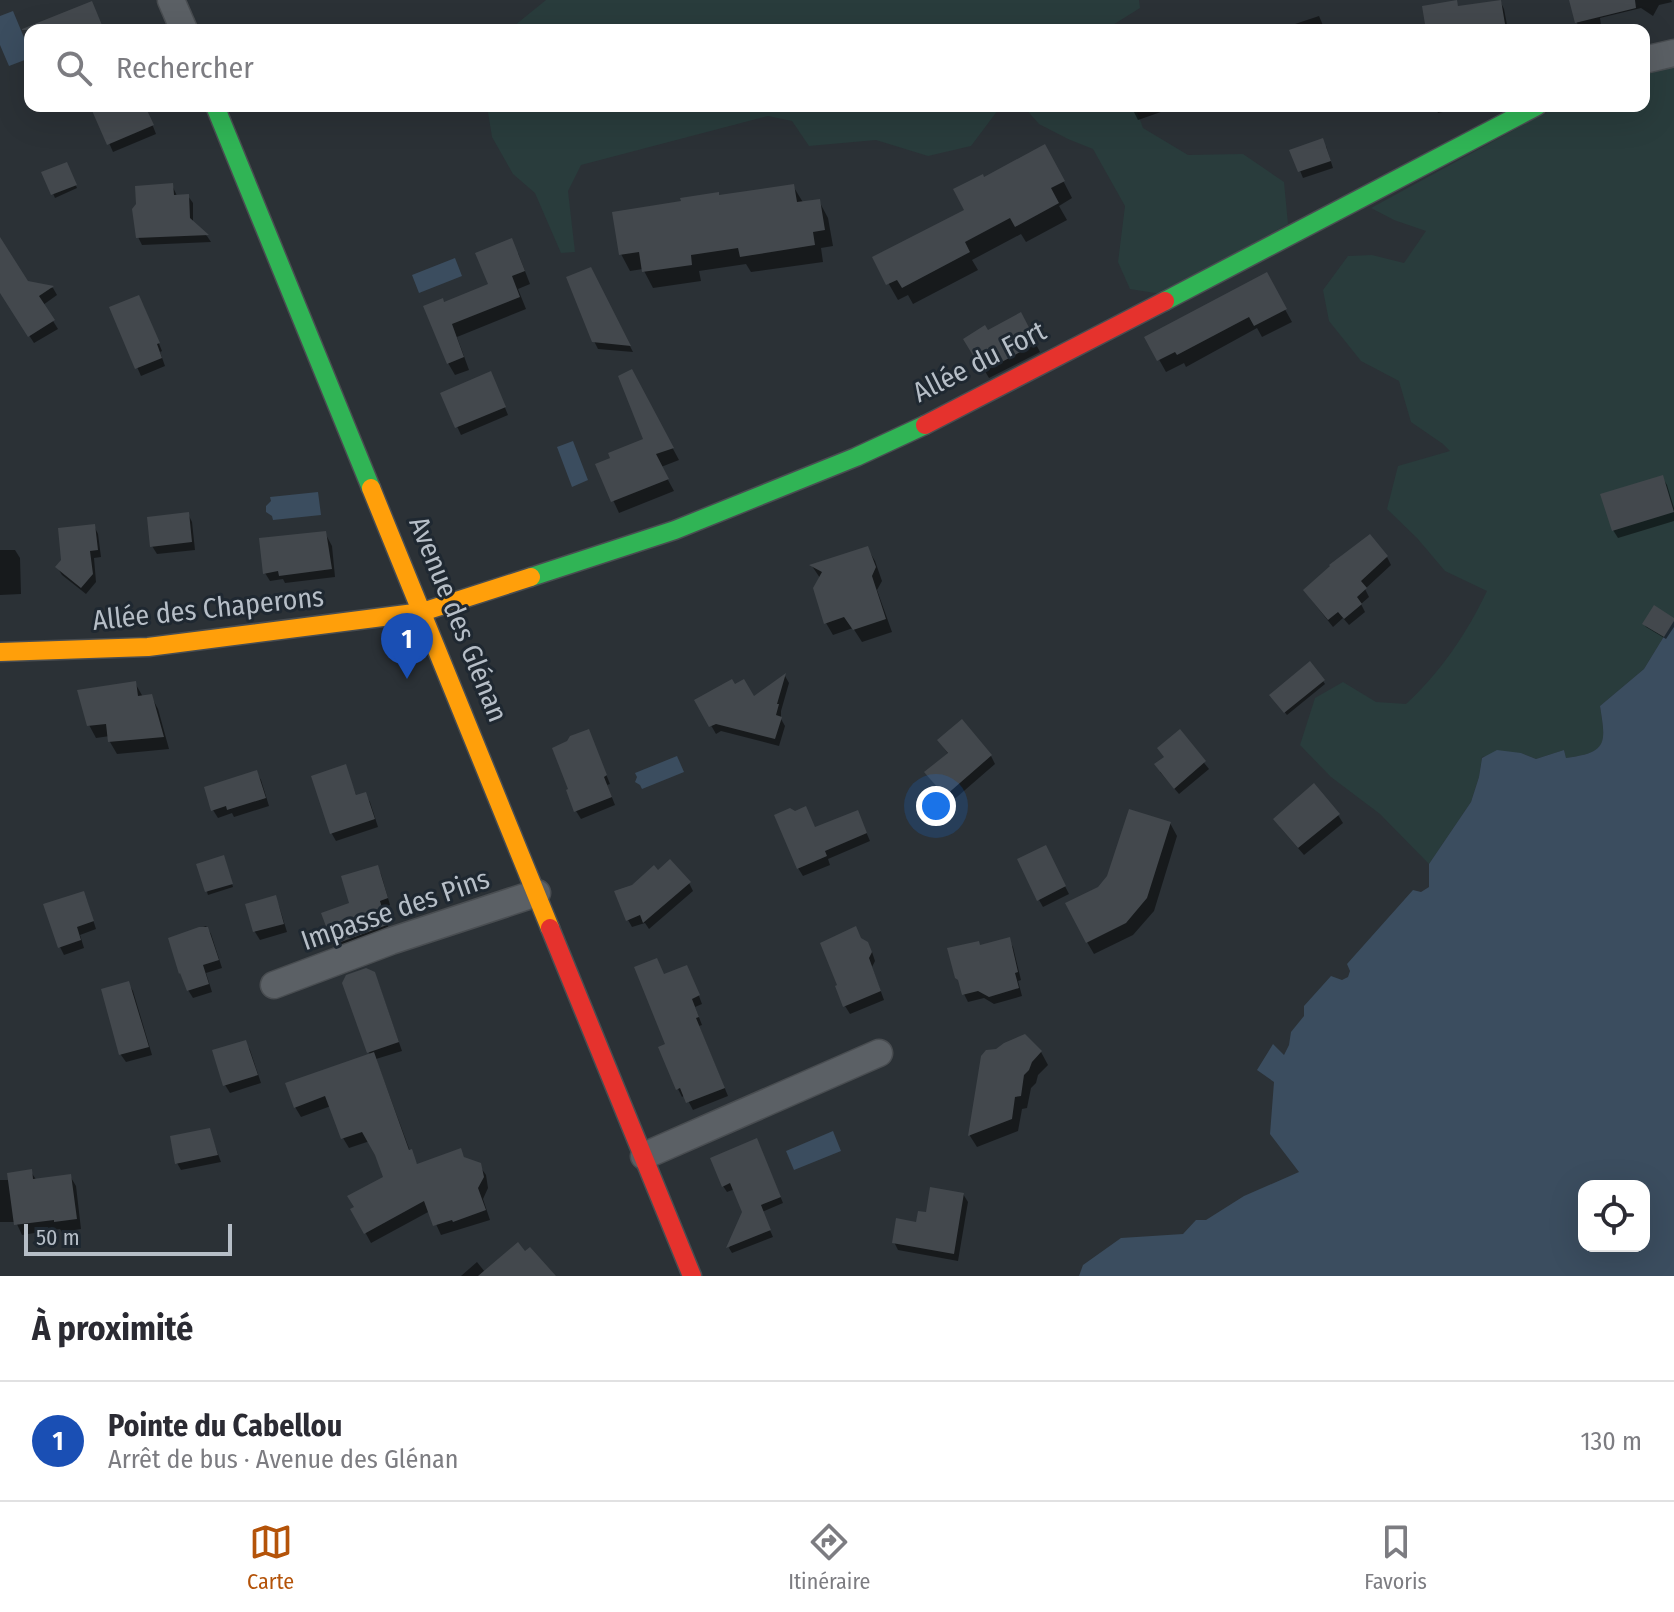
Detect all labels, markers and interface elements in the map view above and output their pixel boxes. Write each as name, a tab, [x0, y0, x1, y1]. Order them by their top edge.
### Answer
search box	[24, 24, 1650, 112]
icon: search	[52, 46, 96, 90]
text: Rechercher	[116, 50, 254, 86]
street label: Allée du Fort	[907, 313, 1052, 409]
street label: Avenue des Glénan	[402, 512, 515, 727]
street label: Allée des Chaperons	[91, 580, 325, 637]
pin: 1	[381, 613, 433, 679]
your location	[916, 786, 956, 826]
street label: Impasse des Pins	[297, 862, 494, 957]
map controls	[1578, 1180, 1650, 1252]
button: locate	[1578, 1180, 1650, 1252]
scale bar	[24, 1220, 232, 1256]
text: 50 m	[36, 1224, 80, 1251]
text: À proximité	[32, 1308, 193, 1349]
text: Pointe du Cabellou	[108, 1408, 342, 1444]
text: 1	[53, 1426, 64, 1457]
text: 130 m	[1580, 1426, 1642, 1457]
text: Arrêt de bus · Avenue des Glénan	[108, 1444, 459, 1475]
tab: Carte	[247, 1520, 294, 1595]
tab: Itinéraire	[788, 1520, 870, 1595]
tab: Favoris	[1364, 1520, 1427, 1595]

